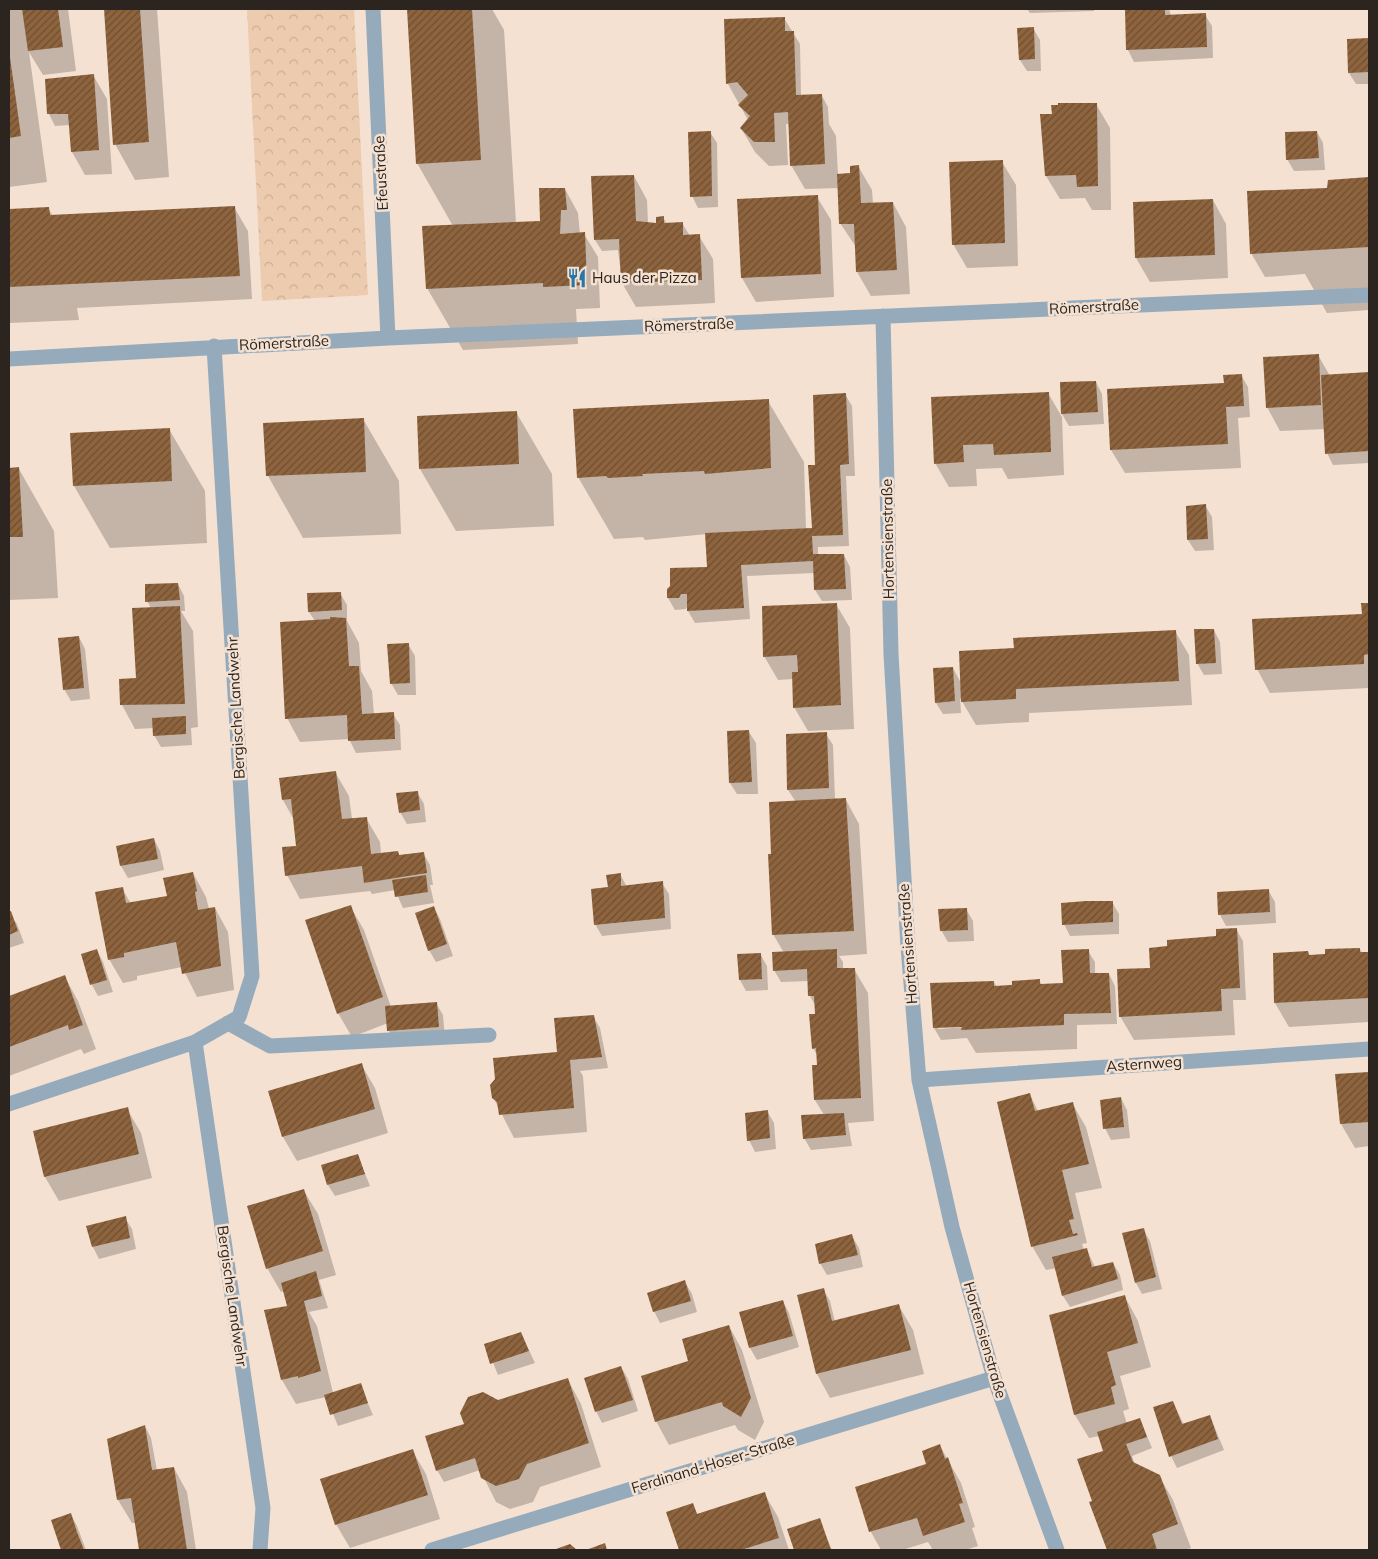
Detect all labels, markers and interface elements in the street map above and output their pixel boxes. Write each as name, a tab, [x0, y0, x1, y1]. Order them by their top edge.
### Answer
street label: Efeustraße	[369, 135, 392, 211]
restaurant icon: Haus der Pizza	[566, 267, 588, 289]
place label: Haus der Pizza	[592, 268, 697, 287]
street label: Römerstraße	[1048, 295, 1139, 318]
street label: Römerstraße	[644, 313, 734, 336]
street label: Römerstraße	[238, 331, 329, 354]
street label: Hortensienstraße	[877, 479, 898, 599]
street label: Bergische Landwehr	[222, 636, 249, 780]
street label: Hortensienstraße	[894, 883, 921, 1005]
street label: Asternweg	[1105, 1051, 1182, 1076]
street label: Bergische Landwehr	[213, 1224, 252, 1368]
street label: Hortensienstraße	[960, 1279, 1011, 1400]
street label: Ferdinand-Hoser-Straße	[629, 1430, 797, 1497]

